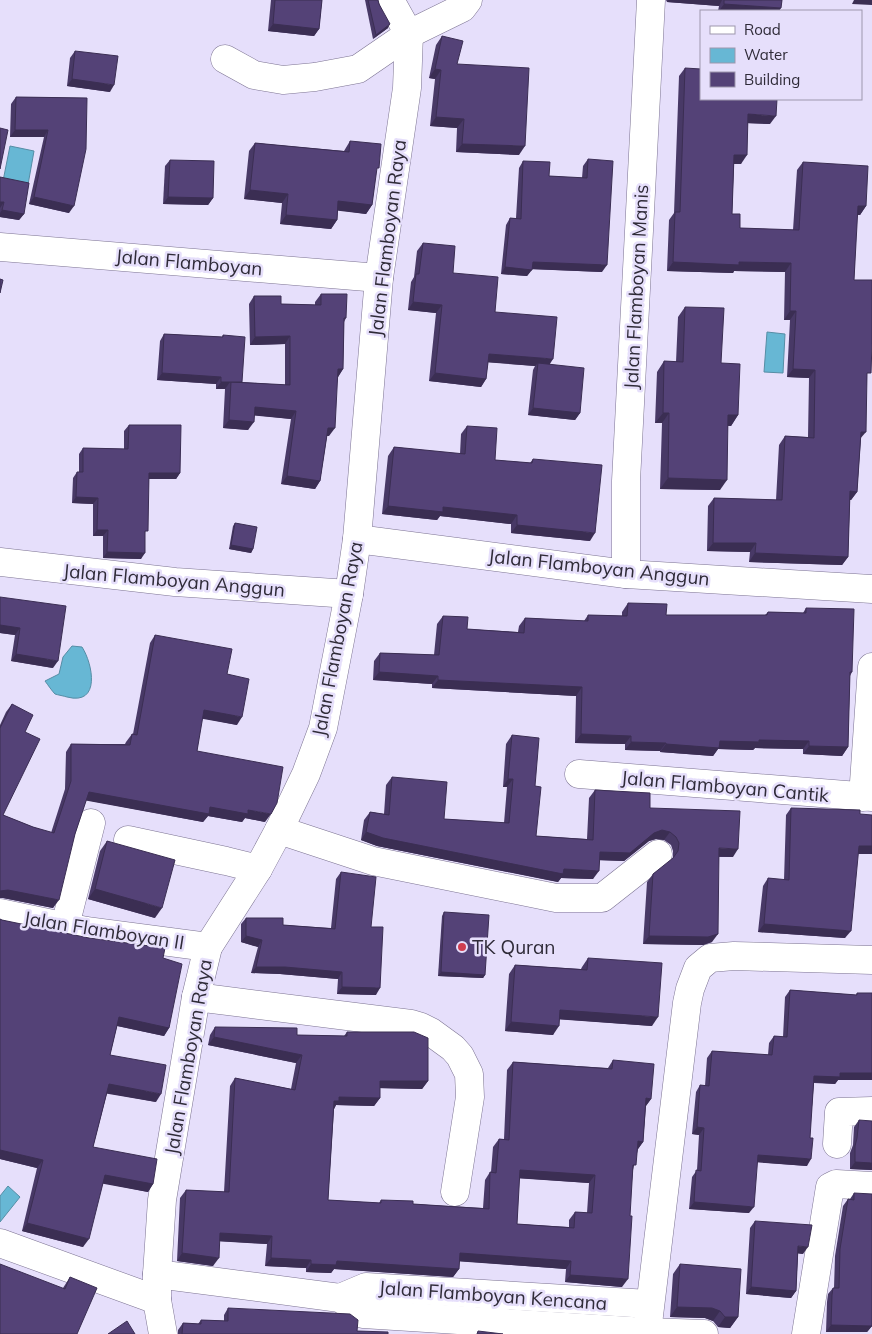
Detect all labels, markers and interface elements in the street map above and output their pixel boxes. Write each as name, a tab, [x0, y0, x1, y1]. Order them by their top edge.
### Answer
legend	[700, 10, 862, 100]
text: Road	[744, 20, 781, 39]
text: Water	[744, 45, 788, 64]
text: Building	[744, 70, 800, 89]
street label: Jalan Flamboyan Raya	[363, 138, 411, 338]
street label: Jalan Flamboyan Manis	[619, 184, 653, 390]
street label: Jalan Flamboyan	[114, 244, 264, 280]
street label: Jalan Flamboyan Raya	[306, 539, 368, 739]
street label: Jalan Flamboyan Anggun	[487, 543, 711, 591]
street label: Jalan Flamboyan Anggun	[62, 558, 286, 602]
street label: Jalan Flamboyan Cantik	[620, 765, 830, 807]
street label: Jalan Flamboyan II	[22, 905, 186, 955]
place label: TK Quran	[472, 935, 555, 959]
marker: TK Quran	[456, 941, 468, 953]
street label: Jalan Flamboyan Raya	[159, 957, 217, 1157]
street label: Jalan Flamboyan Kencana	[378, 1275, 608, 1315]

